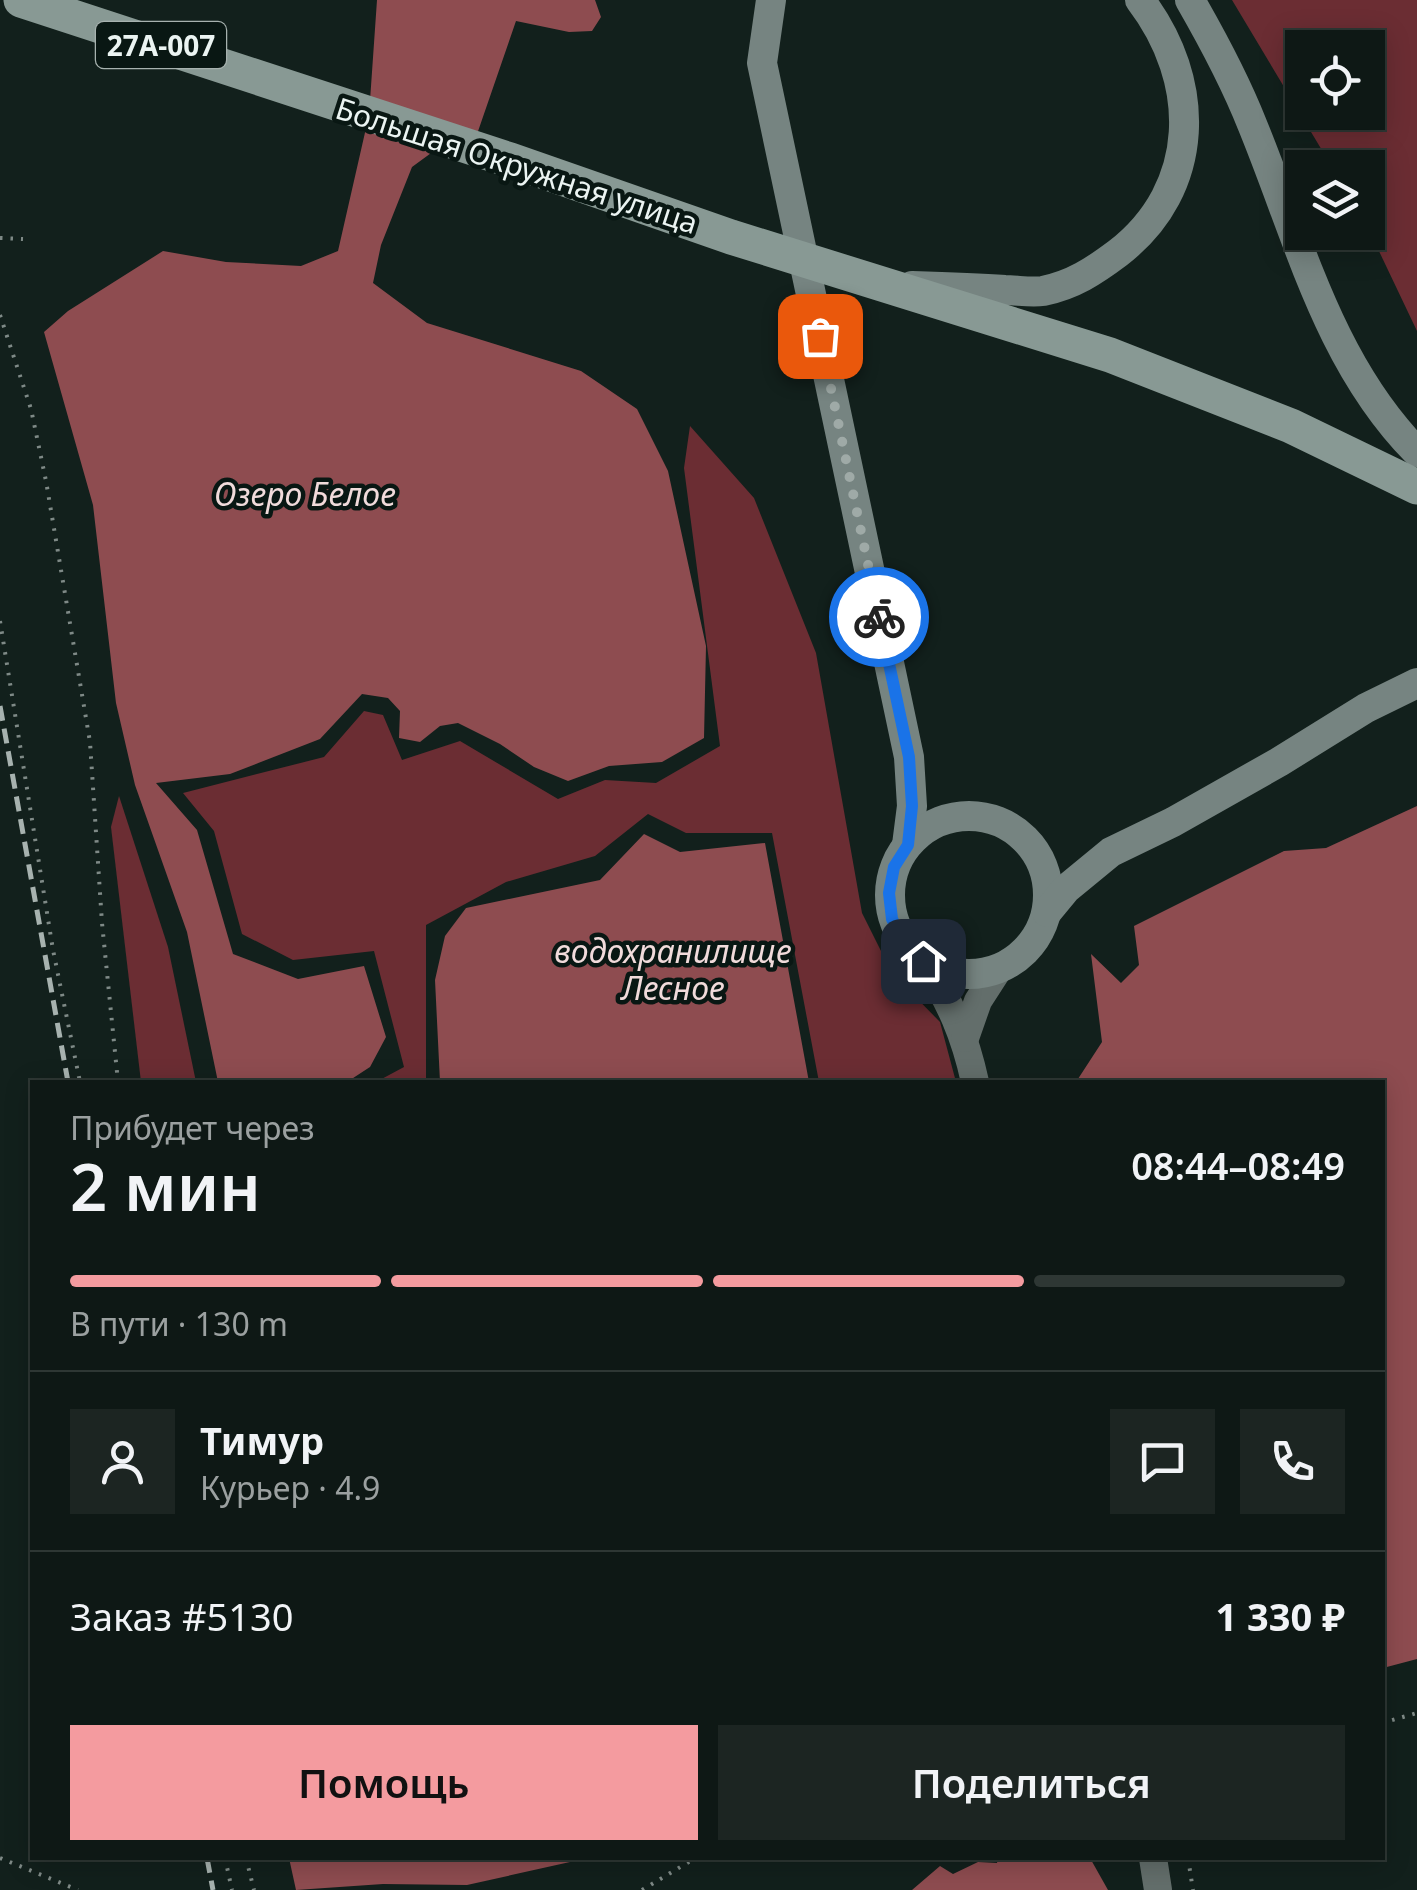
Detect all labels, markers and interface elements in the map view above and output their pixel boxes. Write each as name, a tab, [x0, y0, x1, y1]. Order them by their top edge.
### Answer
road number: 27А-007	[96, 22, 226, 68]
map controls	[1285, 30, 1385, 250]
button: locate	[1285, 30, 1385, 130]
street label: Большая Окружная улица	[331, 87, 703, 243]
button: layers	[1285, 150, 1385, 250]
pin	[778, 294, 863, 379]
icon: bag	[793, 309, 848, 364]
water label: Озеро Белое	[214, 472, 396, 515]
courier	[829, 567, 929, 667]
icon: bike	[852, 590, 907, 645]
pin	[881, 919, 966, 1004]
water label: водохранилище Лесное	[554, 929, 792, 1009]
icon: home	[896, 934, 951, 989]
text: Прибудет через	[70, 1106, 315, 1149]
text: 08:44–08:49	[1131, 1139, 1345, 1191]
text: 2 мин	[70, 1142, 261, 1230]
text: В пути · 130 m	[70, 1302, 288, 1345]
button: person	[70, 1409, 175, 1514]
button: chat	[1110, 1409, 1215, 1514]
button: phone	[1240, 1409, 1345, 1514]
text: Тимур	[200, 1414, 324, 1466]
text: Курьер · 4.9	[200, 1466, 380, 1509]
text: Заказ #5130	[70, 1590, 294, 1642]
text: 1 330 ₽	[1215, 1590, 1345, 1642]
button: Помощь	[70, 1725, 698, 1840]
button: Поделиться	[718, 1725, 1345, 1840]

